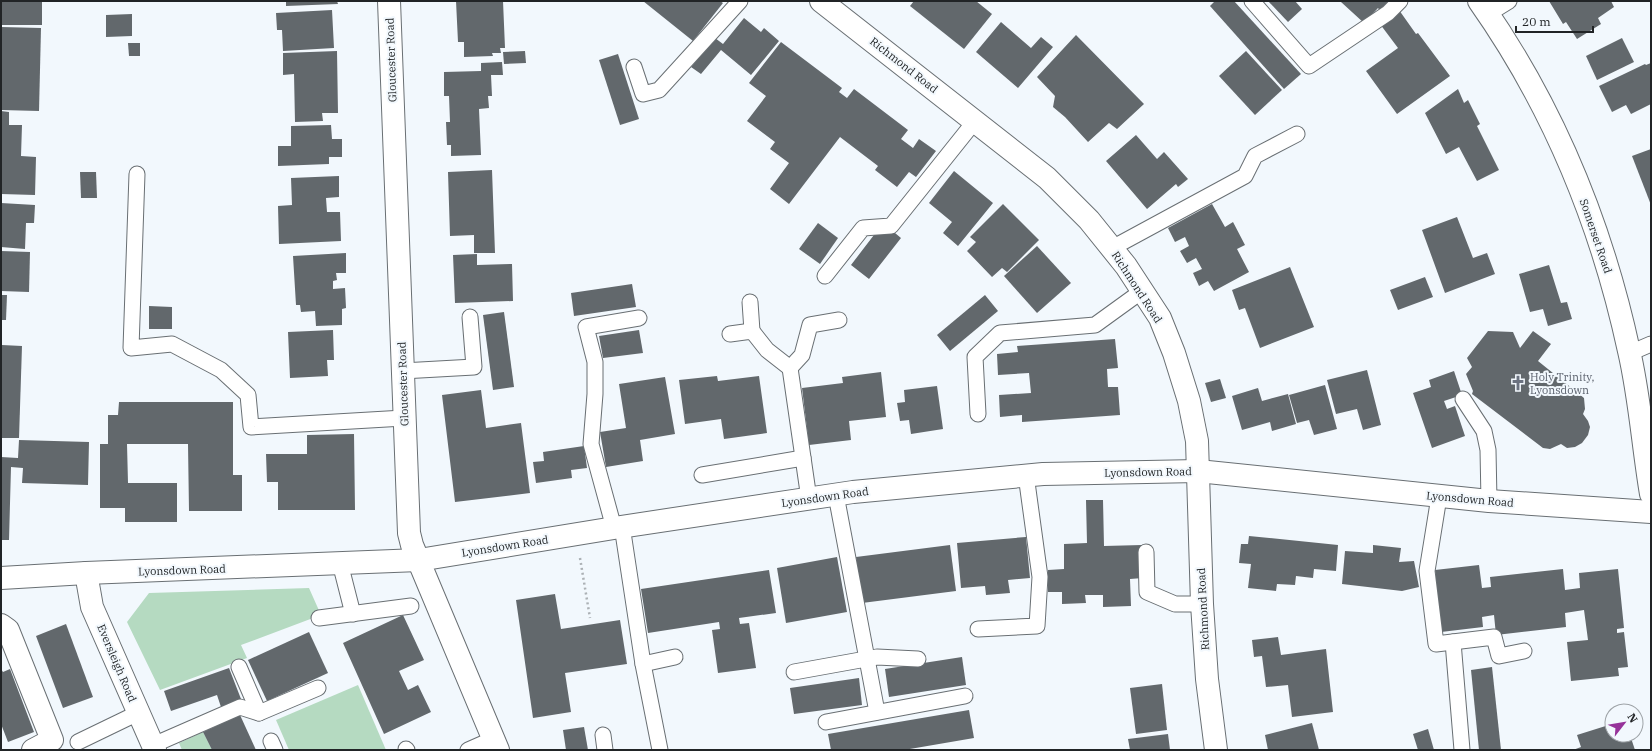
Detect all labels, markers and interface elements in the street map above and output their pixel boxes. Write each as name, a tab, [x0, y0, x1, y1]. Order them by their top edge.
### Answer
scale bar	[1516, 8, 1593, 34]
text: 20 m	[1522, 14, 1551, 29]
street label: Gloucester Road	[383, 17, 399, 102]
street label: Richmond Road	[867, 34, 941, 96]
street label: Somerset Road	[1577, 197, 1615, 275]
street label: Richmond Road	[1109, 249, 1166, 326]
street label: Gloucester Road	[395, 341, 411, 426]
place label: Holy Trinity, Lyonsdown	[1530, 370, 1594, 397]
church icon: Holy Trinity, Lyonsdown	[1509, 374, 1527, 392]
street label: Lyonsdown Road	[1104, 464, 1192, 480]
street label: Lyonsdown Road	[781, 484, 870, 510]
street label: Lyonsdown Road	[1426, 488, 1515, 510]
street label: Lyonsdown Road	[461, 532, 550, 560]
street label: Lyonsdown Road	[138, 561, 226, 579]
street label: Richmond Road	[1194, 567, 1212, 651]
street label: Eversleigh Road	[94, 622, 140, 704]
north arrow	[1604, 703, 1644, 743]
text: N	[1624, 711, 1641, 725]

